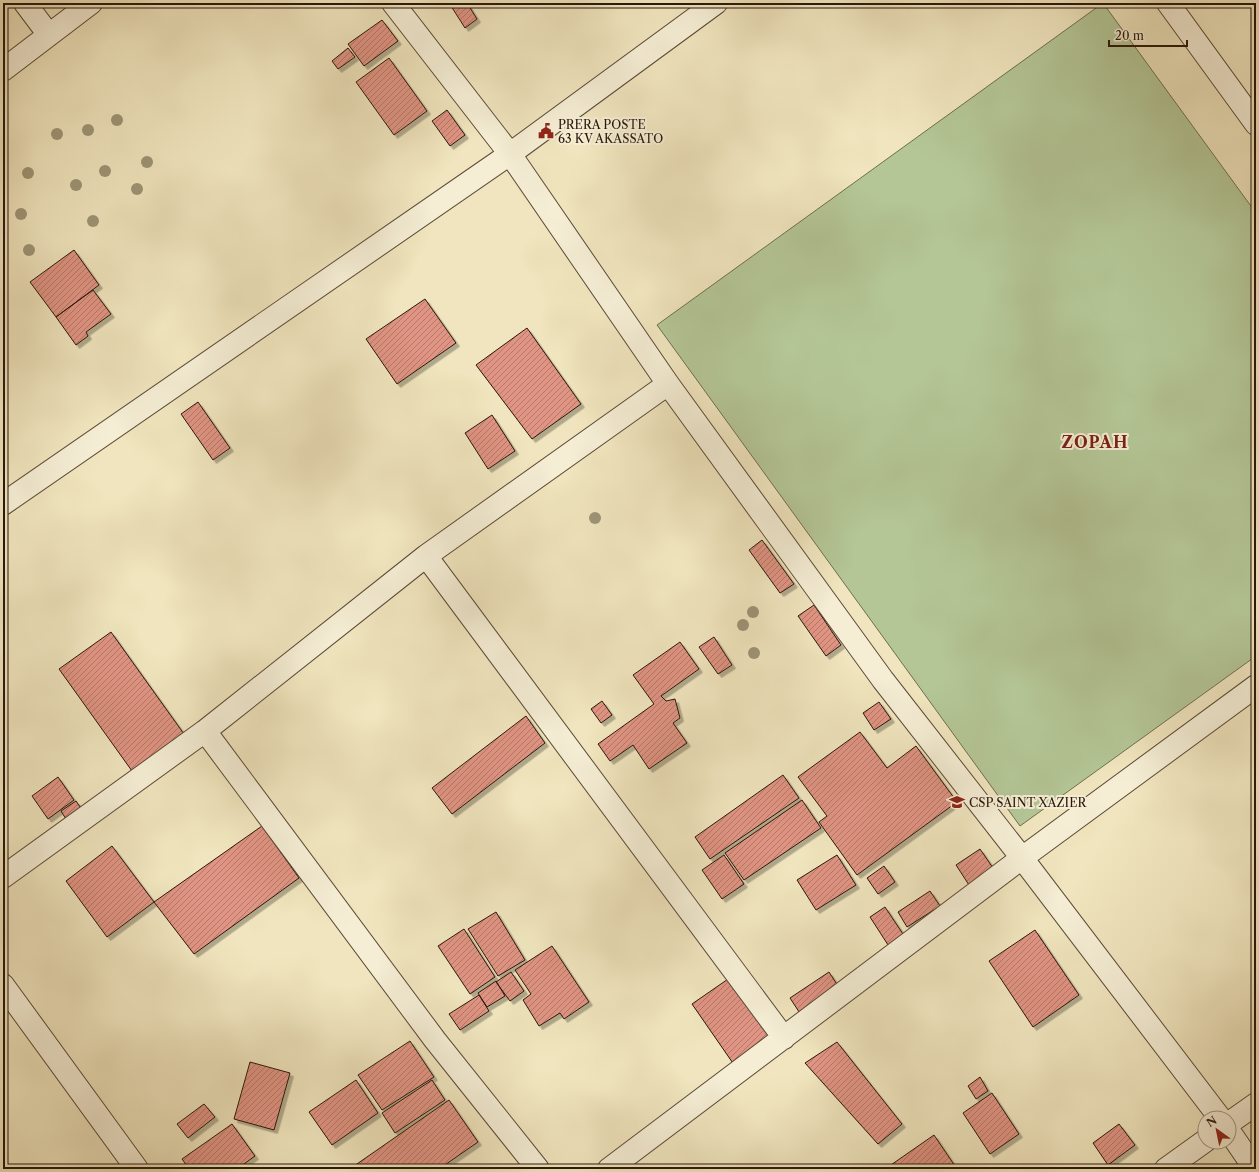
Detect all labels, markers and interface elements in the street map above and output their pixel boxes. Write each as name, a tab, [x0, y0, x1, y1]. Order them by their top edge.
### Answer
scale bar	[1109, 22, 1187, 48]
text: 20 m	[1115, 28, 1144, 43]
place label: PRERA POSTE 63 KV AKASSATO	[558, 117, 663, 146]
public building icon: PRERA POSTE 63 KV AKASSATO	[537, 122, 555, 140]
district label: ZOPAH	[1061, 432, 1129, 452]
school or university icon: CSP SAINT XAZIER	[948, 793, 966, 811]
place label: CSP SAINT XAZIER	[969, 795, 1087, 810]
north arrow	[1197, 1110, 1237, 1150]
text: N	[1204, 1113, 1220, 1130]

